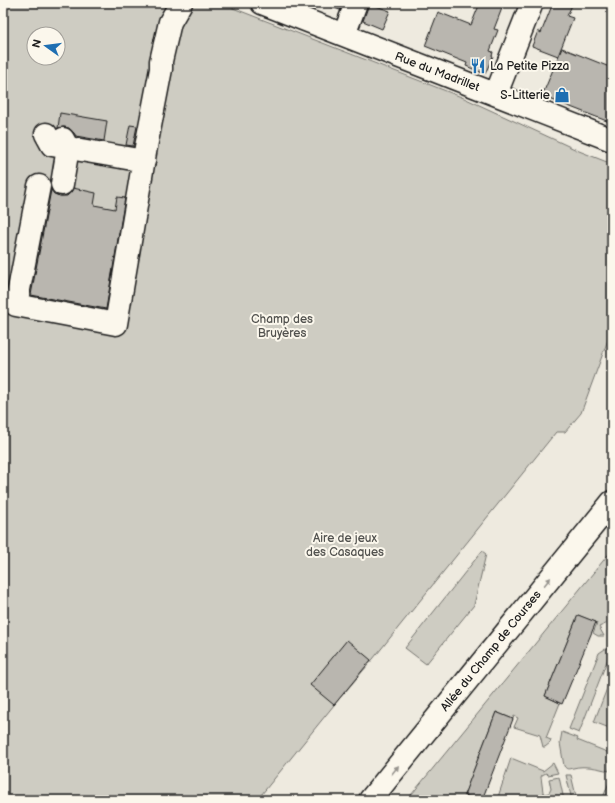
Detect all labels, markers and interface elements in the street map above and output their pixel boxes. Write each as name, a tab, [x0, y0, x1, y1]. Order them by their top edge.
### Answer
north arrow	[26, 26, 66, 66]
text: N	[29, 38, 44, 49]
street label: Rue du Madrillet	[392, 49, 482, 95]
restaurant icon: La Petite Pizza	[469, 57, 487, 75]
place label: La Petite Pizza	[490, 59, 570, 74]
shop icon: S-Litterie	[553, 86, 571, 104]
place label: S-Litterie	[500, 88, 550, 103]
park label: Champ des Bruyères	[251, 312, 313, 341]
park label: Aire de jeux des Casaques	[306, 531, 384, 560]
one-way arrow	[543, 576, 552, 587]
street label: Allée du Champ de Courses	[437, 587, 545, 715]
one-way arrow	[390, 764, 399, 775]

